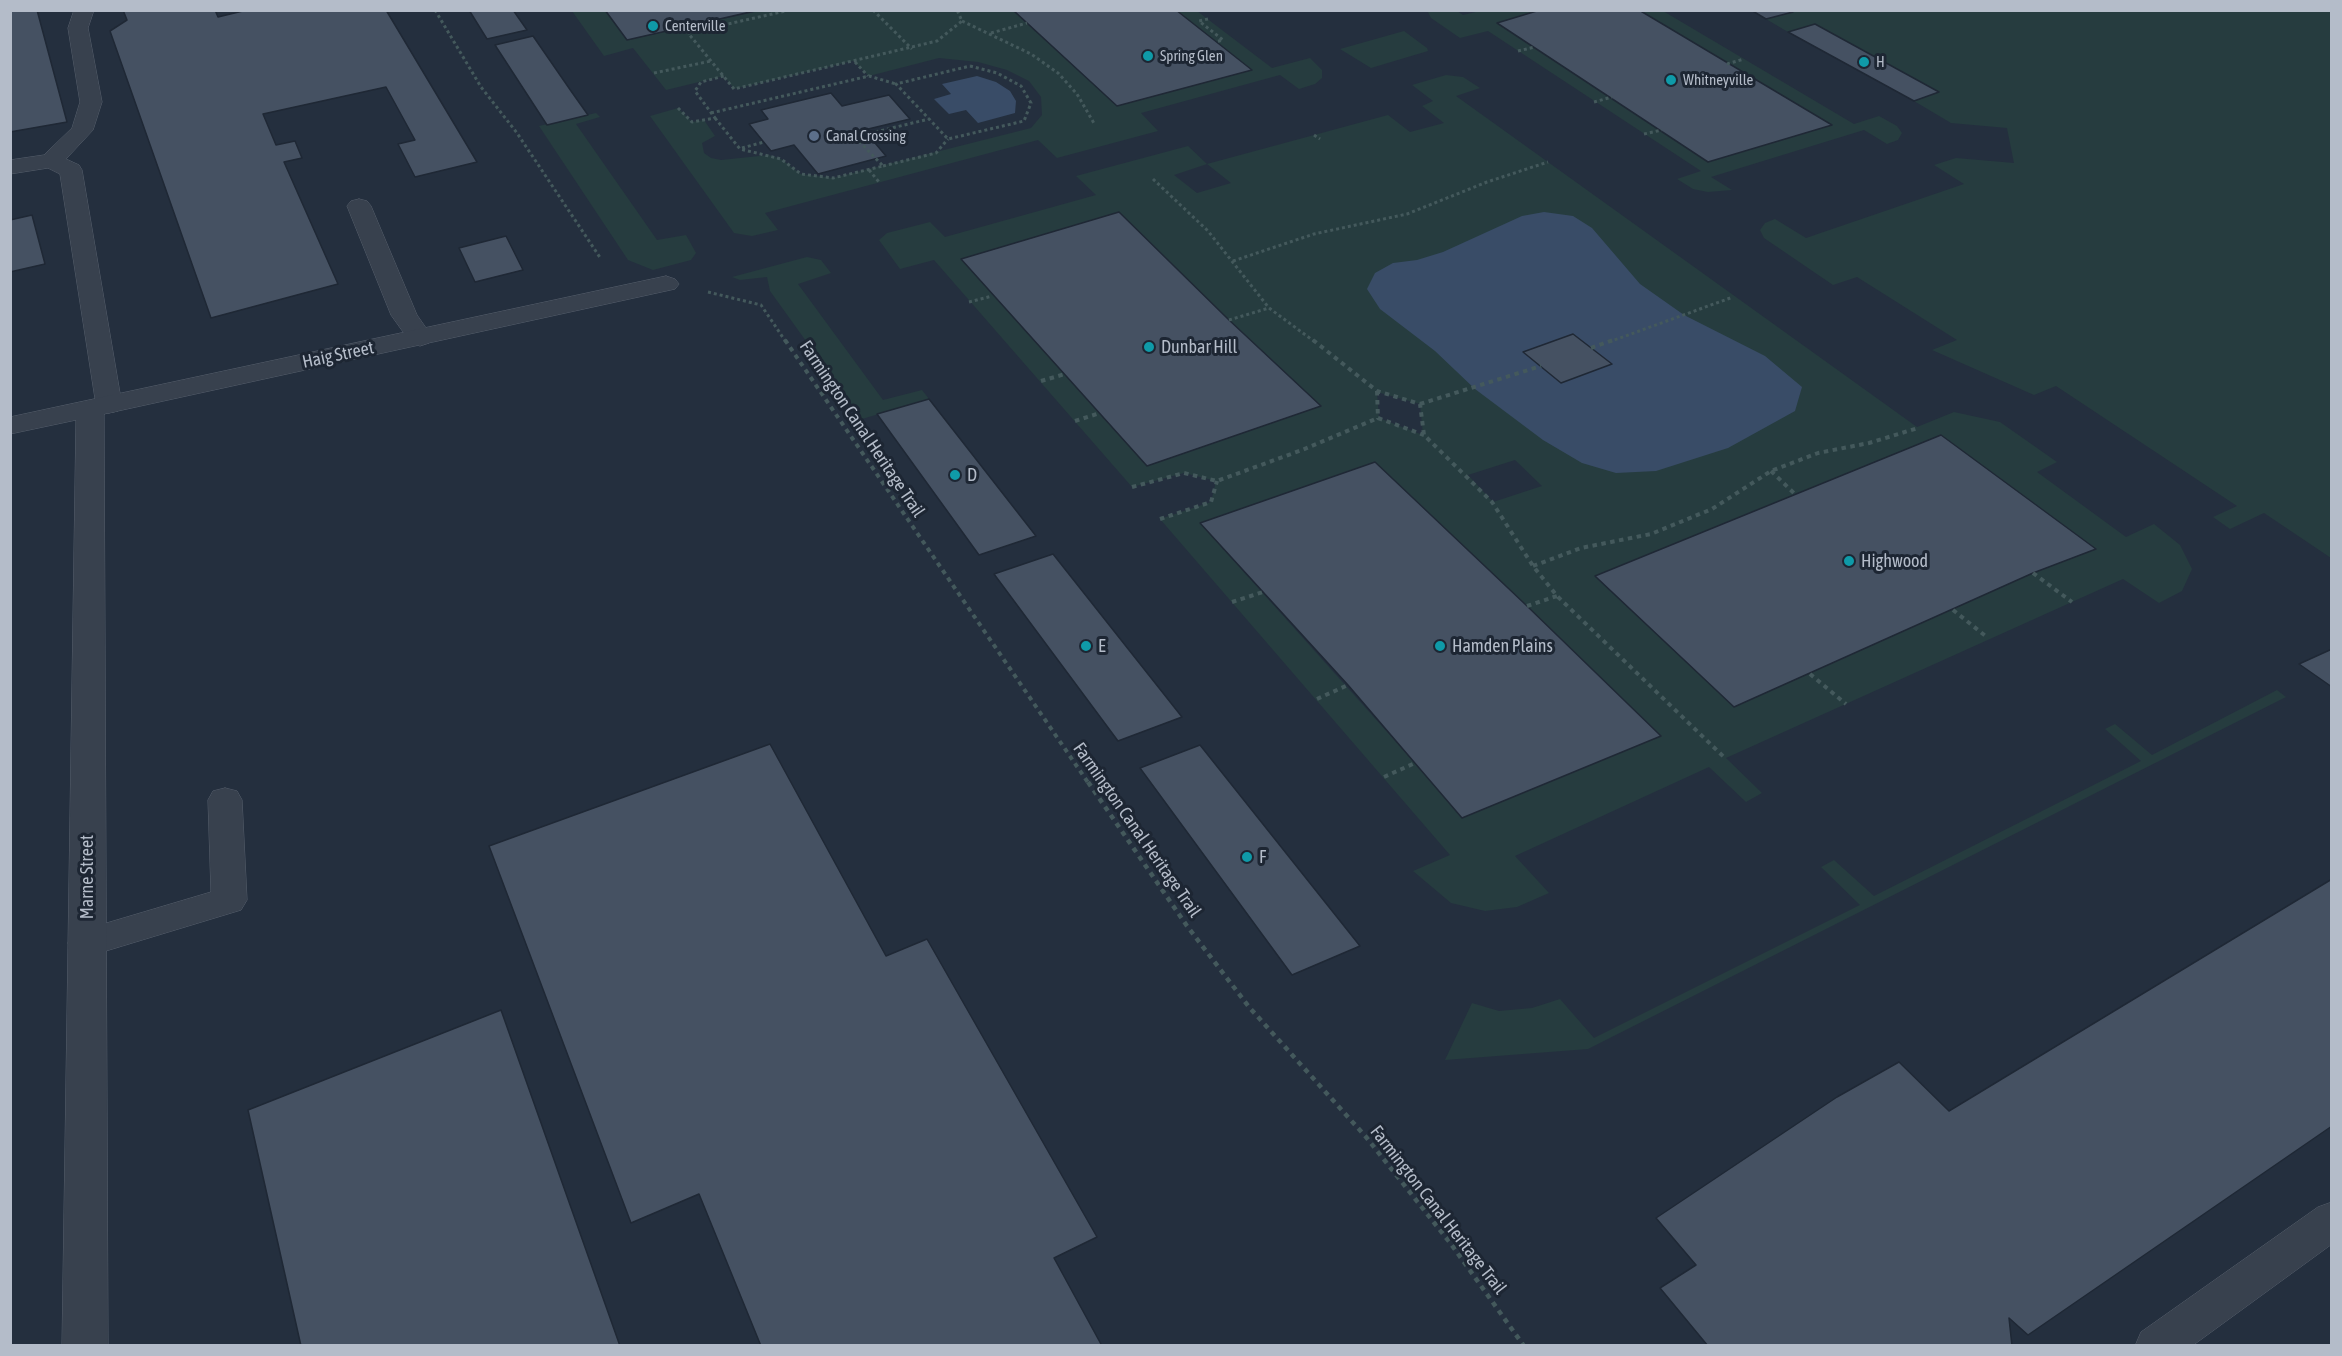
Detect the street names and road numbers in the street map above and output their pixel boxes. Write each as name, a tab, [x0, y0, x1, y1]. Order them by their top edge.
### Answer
street label: Haig Street	[300, 337, 376, 373]
street label: Farmington Canal Heritage Trail	[795, 337, 929, 521]
street label: Farmington Canal Heritage Trail	[1068, 738, 1206, 922]
street label: Marne Street	[76, 835, 98, 919]
street label: Farmington Canal Heritage Trail	[1365, 1121, 1511, 1299]

